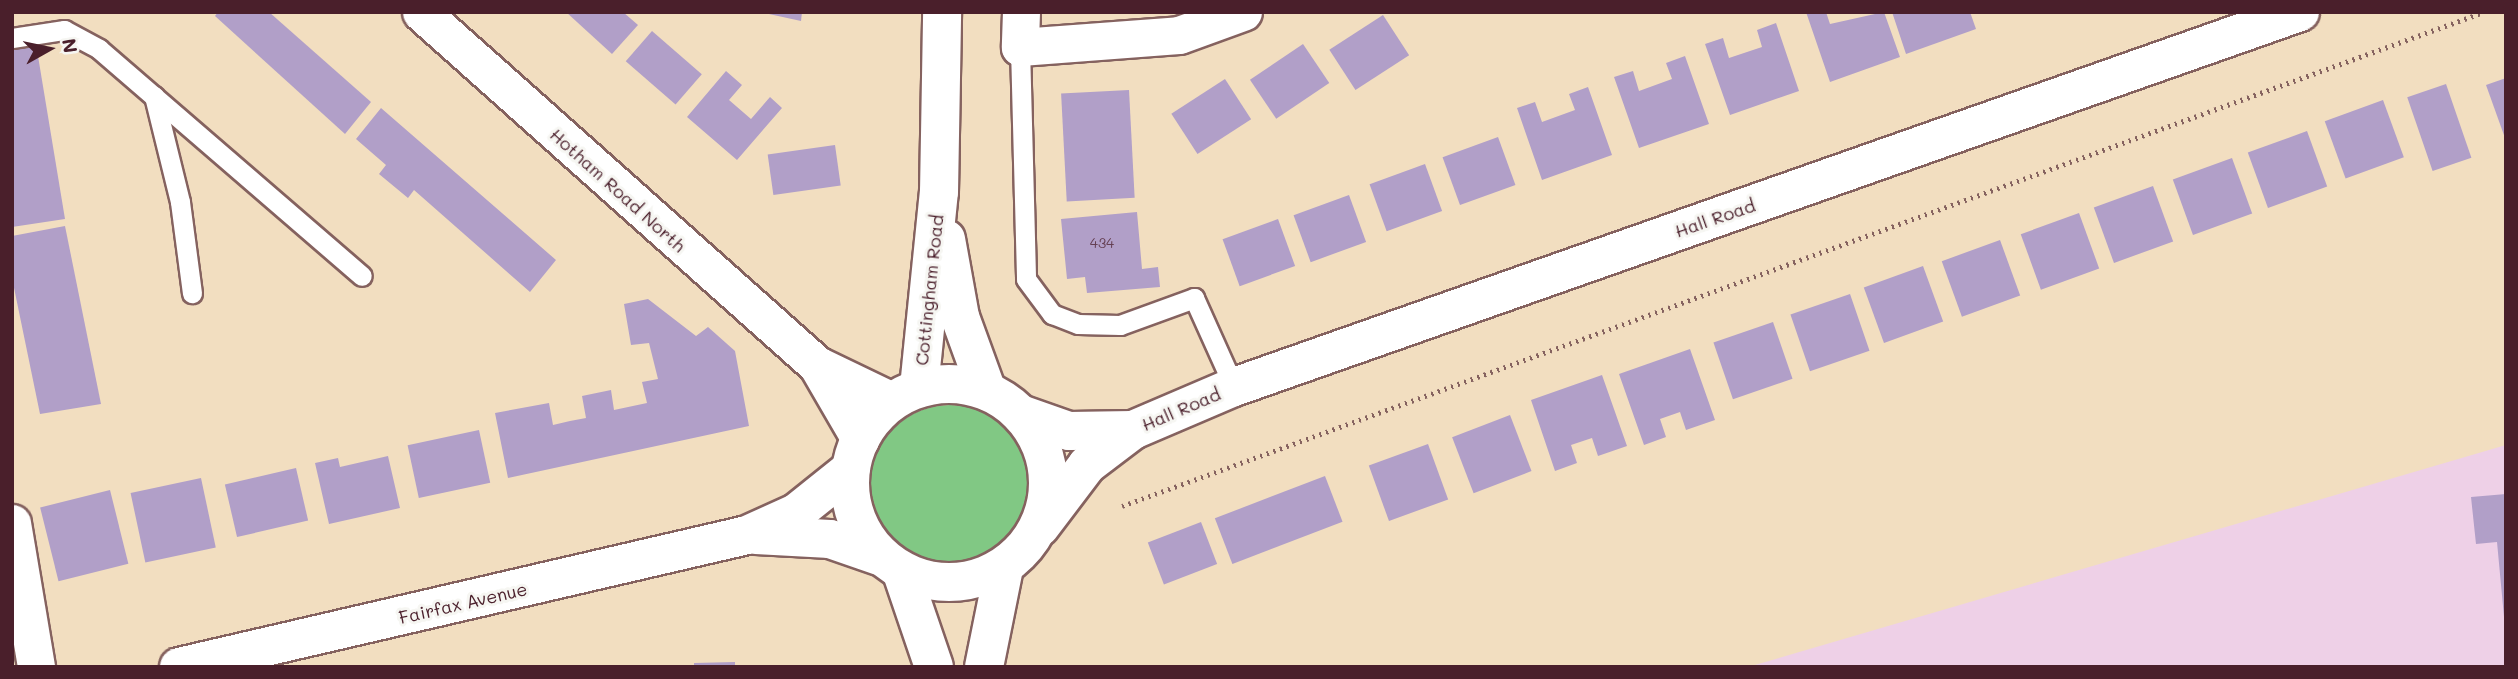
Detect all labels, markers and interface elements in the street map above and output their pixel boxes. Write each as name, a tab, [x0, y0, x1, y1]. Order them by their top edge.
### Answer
north arrow	[14, 14, 84, 84]
text: N	[57, 37, 84, 55]
street label: Hotham Road North	[546, 124, 690, 256]
street label: Hall Road	[1672, 194, 1758, 242]
street label: Cottingham Road	[910, 213, 948, 367]
house number: 434	[1090, 235, 1114, 251]
street label: Hall Road	[1138, 383, 1224, 435]
street label: Fairfax Avenue	[397, 578, 529, 628]

